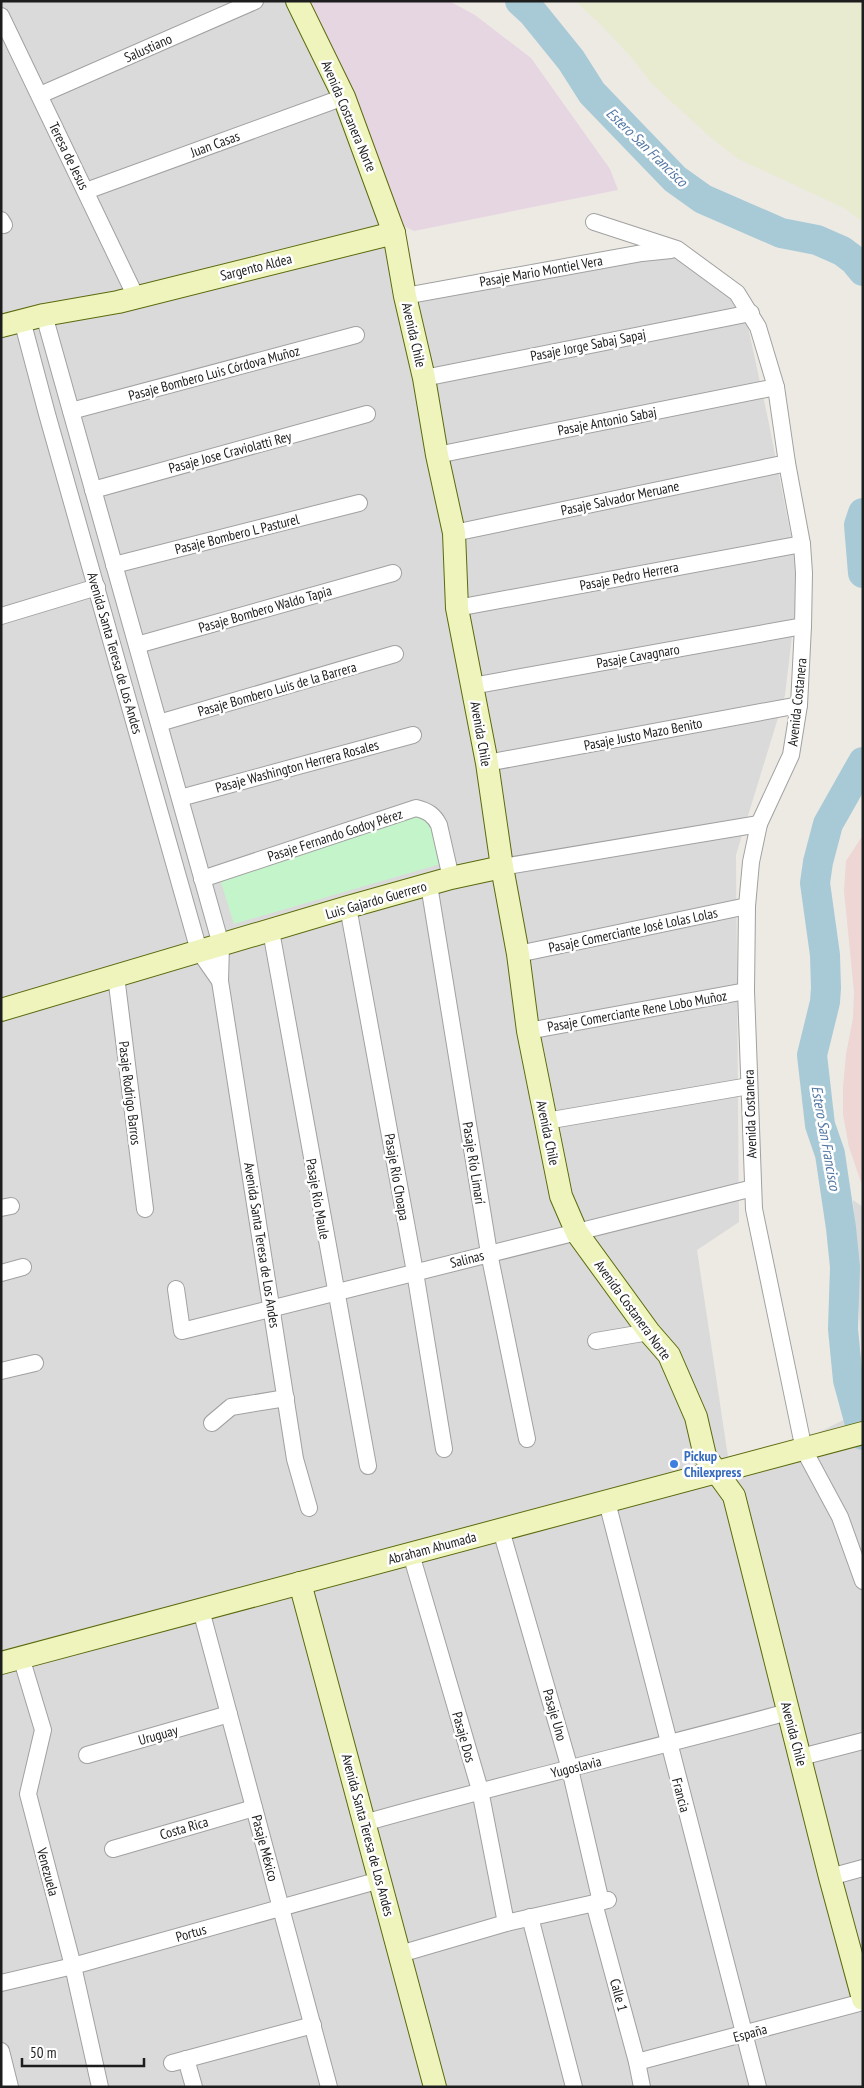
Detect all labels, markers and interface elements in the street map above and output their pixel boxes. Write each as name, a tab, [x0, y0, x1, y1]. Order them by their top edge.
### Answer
street label: Salustiano	[121, 30, 175, 66]
street label: Avenida Costanera Norte	[317, 58, 381, 175]
water label: Estero San Francisco	[602, 103, 693, 192]
street label: Teresa de Jesus	[45, 119, 93, 193]
street label: Juan Casas	[187, 127, 242, 162]
street label: Sargento Aldea	[218, 249, 294, 285]
street label: Pasaje Mario Montiel Vera	[478, 251, 604, 291]
street label: Avenida Chile	[398, 301, 430, 369]
street label: Pasaje Jorge Sabaj Sapaj	[529, 325, 647, 365]
street label: Pasaje Bombero Luis Córdova Muñoz	[126, 341, 302, 405]
street label: Pasaje Antonio Sabaj	[556, 403, 658, 439]
street label: Pasaje Jose Craviolatti Rey	[167, 427, 294, 477]
street label: Pasaje Salvador Meruane	[559, 477, 681, 519]
street label: Pasaje Bombero L Pasturel	[173, 510, 302, 558]
street label: Pasaje Pedro Herrera	[578, 558, 680, 594]
street label: Avenida Santa Teresa de Los Andes	[83, 570, 147, 736]
street label: Pasaje Bombero Waldo Tapia	[196, 581, 334, 637]
street label: Pasaje Cavagnaro	[595, 640, 681, 672]
street label: Avenida Costanera	[783, 657, 811, 747]
street label: Pasaje Bombero Luis de la Barrera	[196, 658, 358, 720]
street label: Avenida Chile	[466, 700, 496, 768]
street label: Pasaje Justo Mazo Benito	[582, 714, 704, 754]
street label: Pasaje Washington Herrera Rosales	[213, 735, 381, 796]
street label: Pasaje Fernando Godoy Pérez	[265, 805, 405, 865]
street label: Luis Gajardo Guerrero	[323, 877, 429, 923]
street label: Pasaje Comerciante José Lolas Lolas	[547, 903, 719, 957]
street label: Pasaje Comerciante Rene Lobo Muñoz	[546, 986, 728, 1036]
street label: Pasaje Rodrigo Barros	[115, 1040, 145, 1146]
street label: Avenida Costanera	[739, 1069, 761, 1159]
water label: Estero San Francisco	[807, 1084, 845, 1193]
street label: Avenida Chile	[532, 1099, 564, 1167]
street label: Pasaje Río Limarí	[459, 1121, 489, 1205]
street label: Pasaje Río Choapa	[380, 1132, 414, 1222]
street label: Pasaje Río Maule	[302, 1157, 334, 1241]
street label: Avenida Santa Teresa de Los Andes	[240, 1161, 284, 1329]
street label: Salinas	[448, 1246, 486, 1272]
street label: Avenida Costanera Norte	[591, 1257, 675, 1364]
place label: Pickup Chilexpress	[684, 1447, 741, 1481]
marker: Pickup Chilexpress	[668, 1458, 680, 1470]
street label: Abraham Ahumada	[386, 1528, 478, 1568]
street label: Pasaje Uno	[539, 1687, 571, 1743]
street label: Avenida Chile	[777, 1700, 811, 1768]
street label: Pasaje Dos	[448, 1710, 480, 1765]
street label: Uruguay	[136, 1721, 181, 1749]
street label: Avenida Santa Teresa de Los Andes	[338, 1752, 398, 1918]
street label: Yugoslavia	[549, 1752, 603, 1782]
street label: Francia	[668, 1776, 694, 1814]
street label: Costa Rica	[158, 1813, 210, 1843]
street label: Pasaje México	[248, 1813, 282, 1883]
street label: Venezuela	[33, 1845, 63, 1898]
street label: Portus	[174, 1920, 209, 1946]
street label: Calle 1	[606, 1977, 632, 2013]
street label: España	[731, 2020, 769, 2046]
scale bar	[22, 2036, 145, 2068]
text: 50 m	[30, 2043, 56, 2062]

